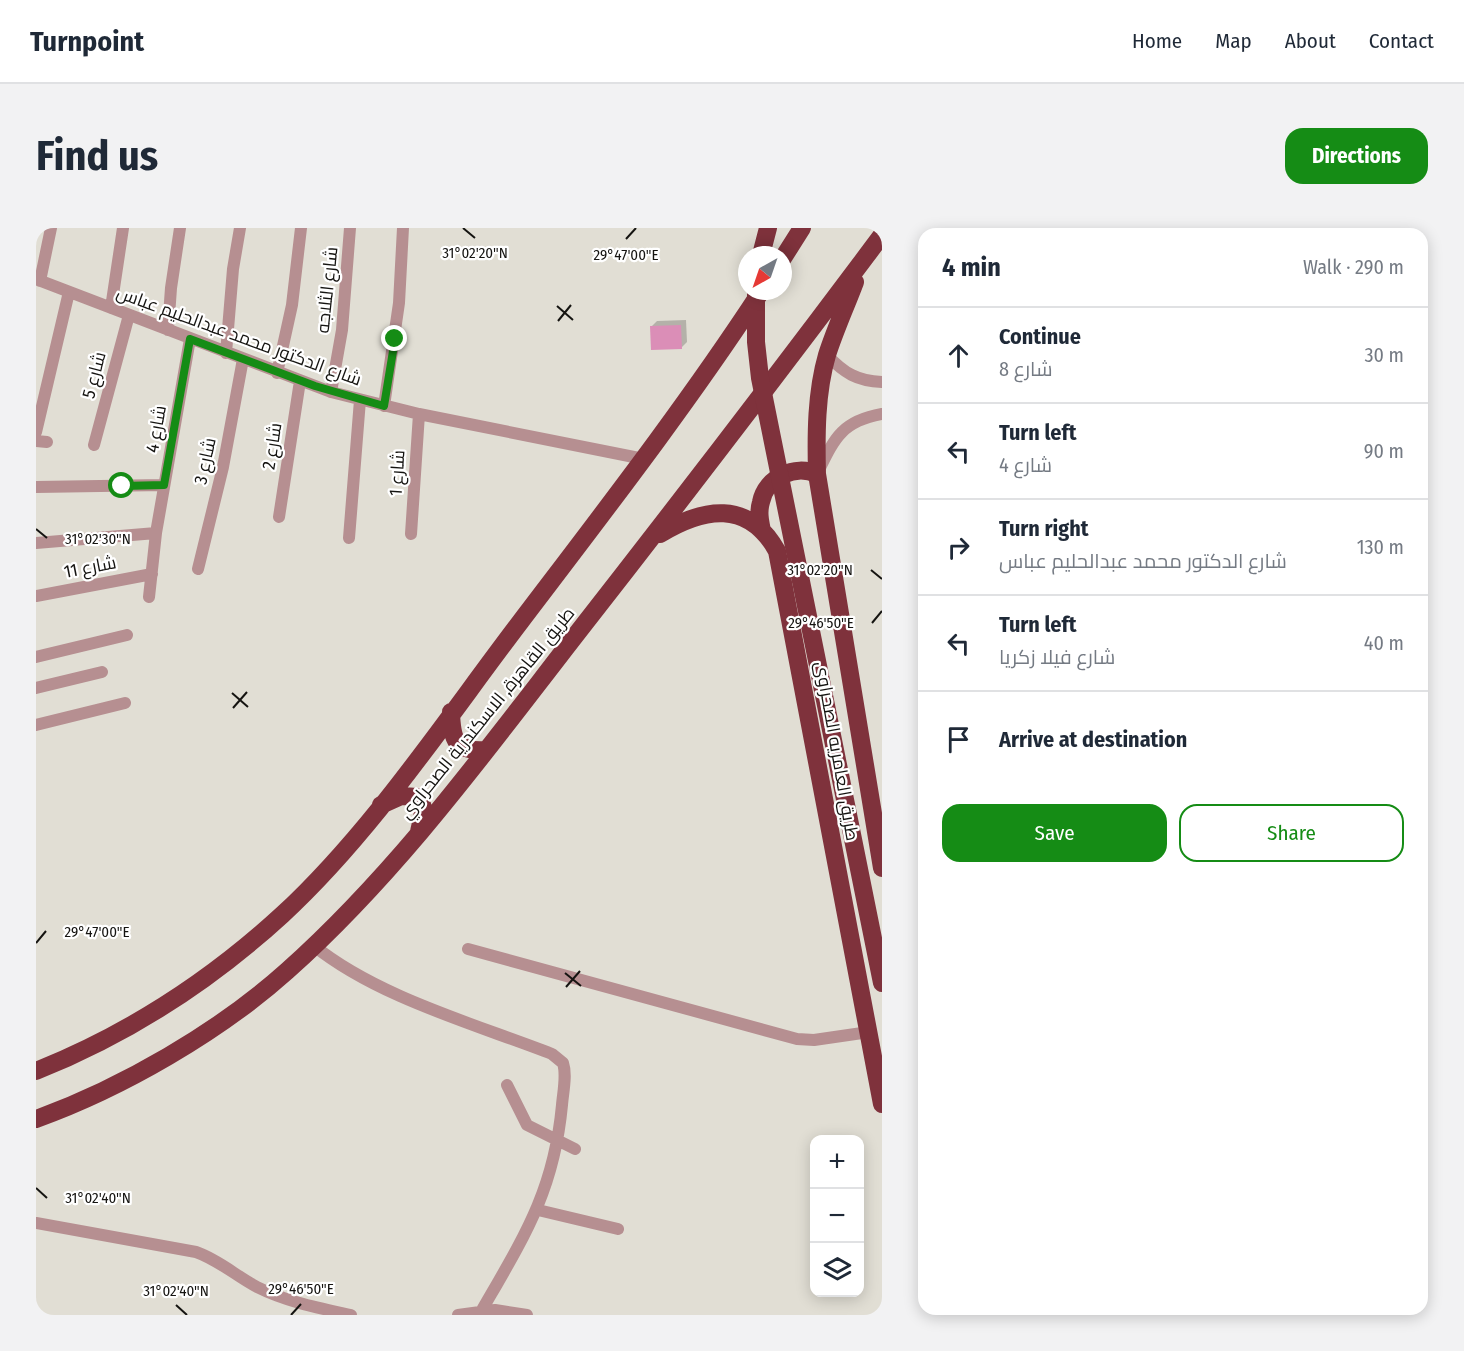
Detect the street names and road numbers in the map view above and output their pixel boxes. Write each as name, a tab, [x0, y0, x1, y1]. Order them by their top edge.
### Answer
street label: شارع الثلاجه	[312, 246, 343, 334]
street label: شارع الدكتور محمد عبدالحليم عباس	[113, 281, 364, 392]
street label: شارع 5	[77, 349, 112, 401]
street label: شارع 4	[141, 404, 172, 455]
street label: شارع 2	[257, 421, 288, 471]
street label: شارع 3	[189, 436, 222, 487]
street label: شارع 1	[384, 449, 411, 497]
street label: شارع 11	[62, 551, 118, 584]
street label: طريق القاهرة, الاسكندرية الصحراوي	[395, 603, 582, 825]
street label: طريق العامريه الصحراوى	[809, 660, 864, 843]

